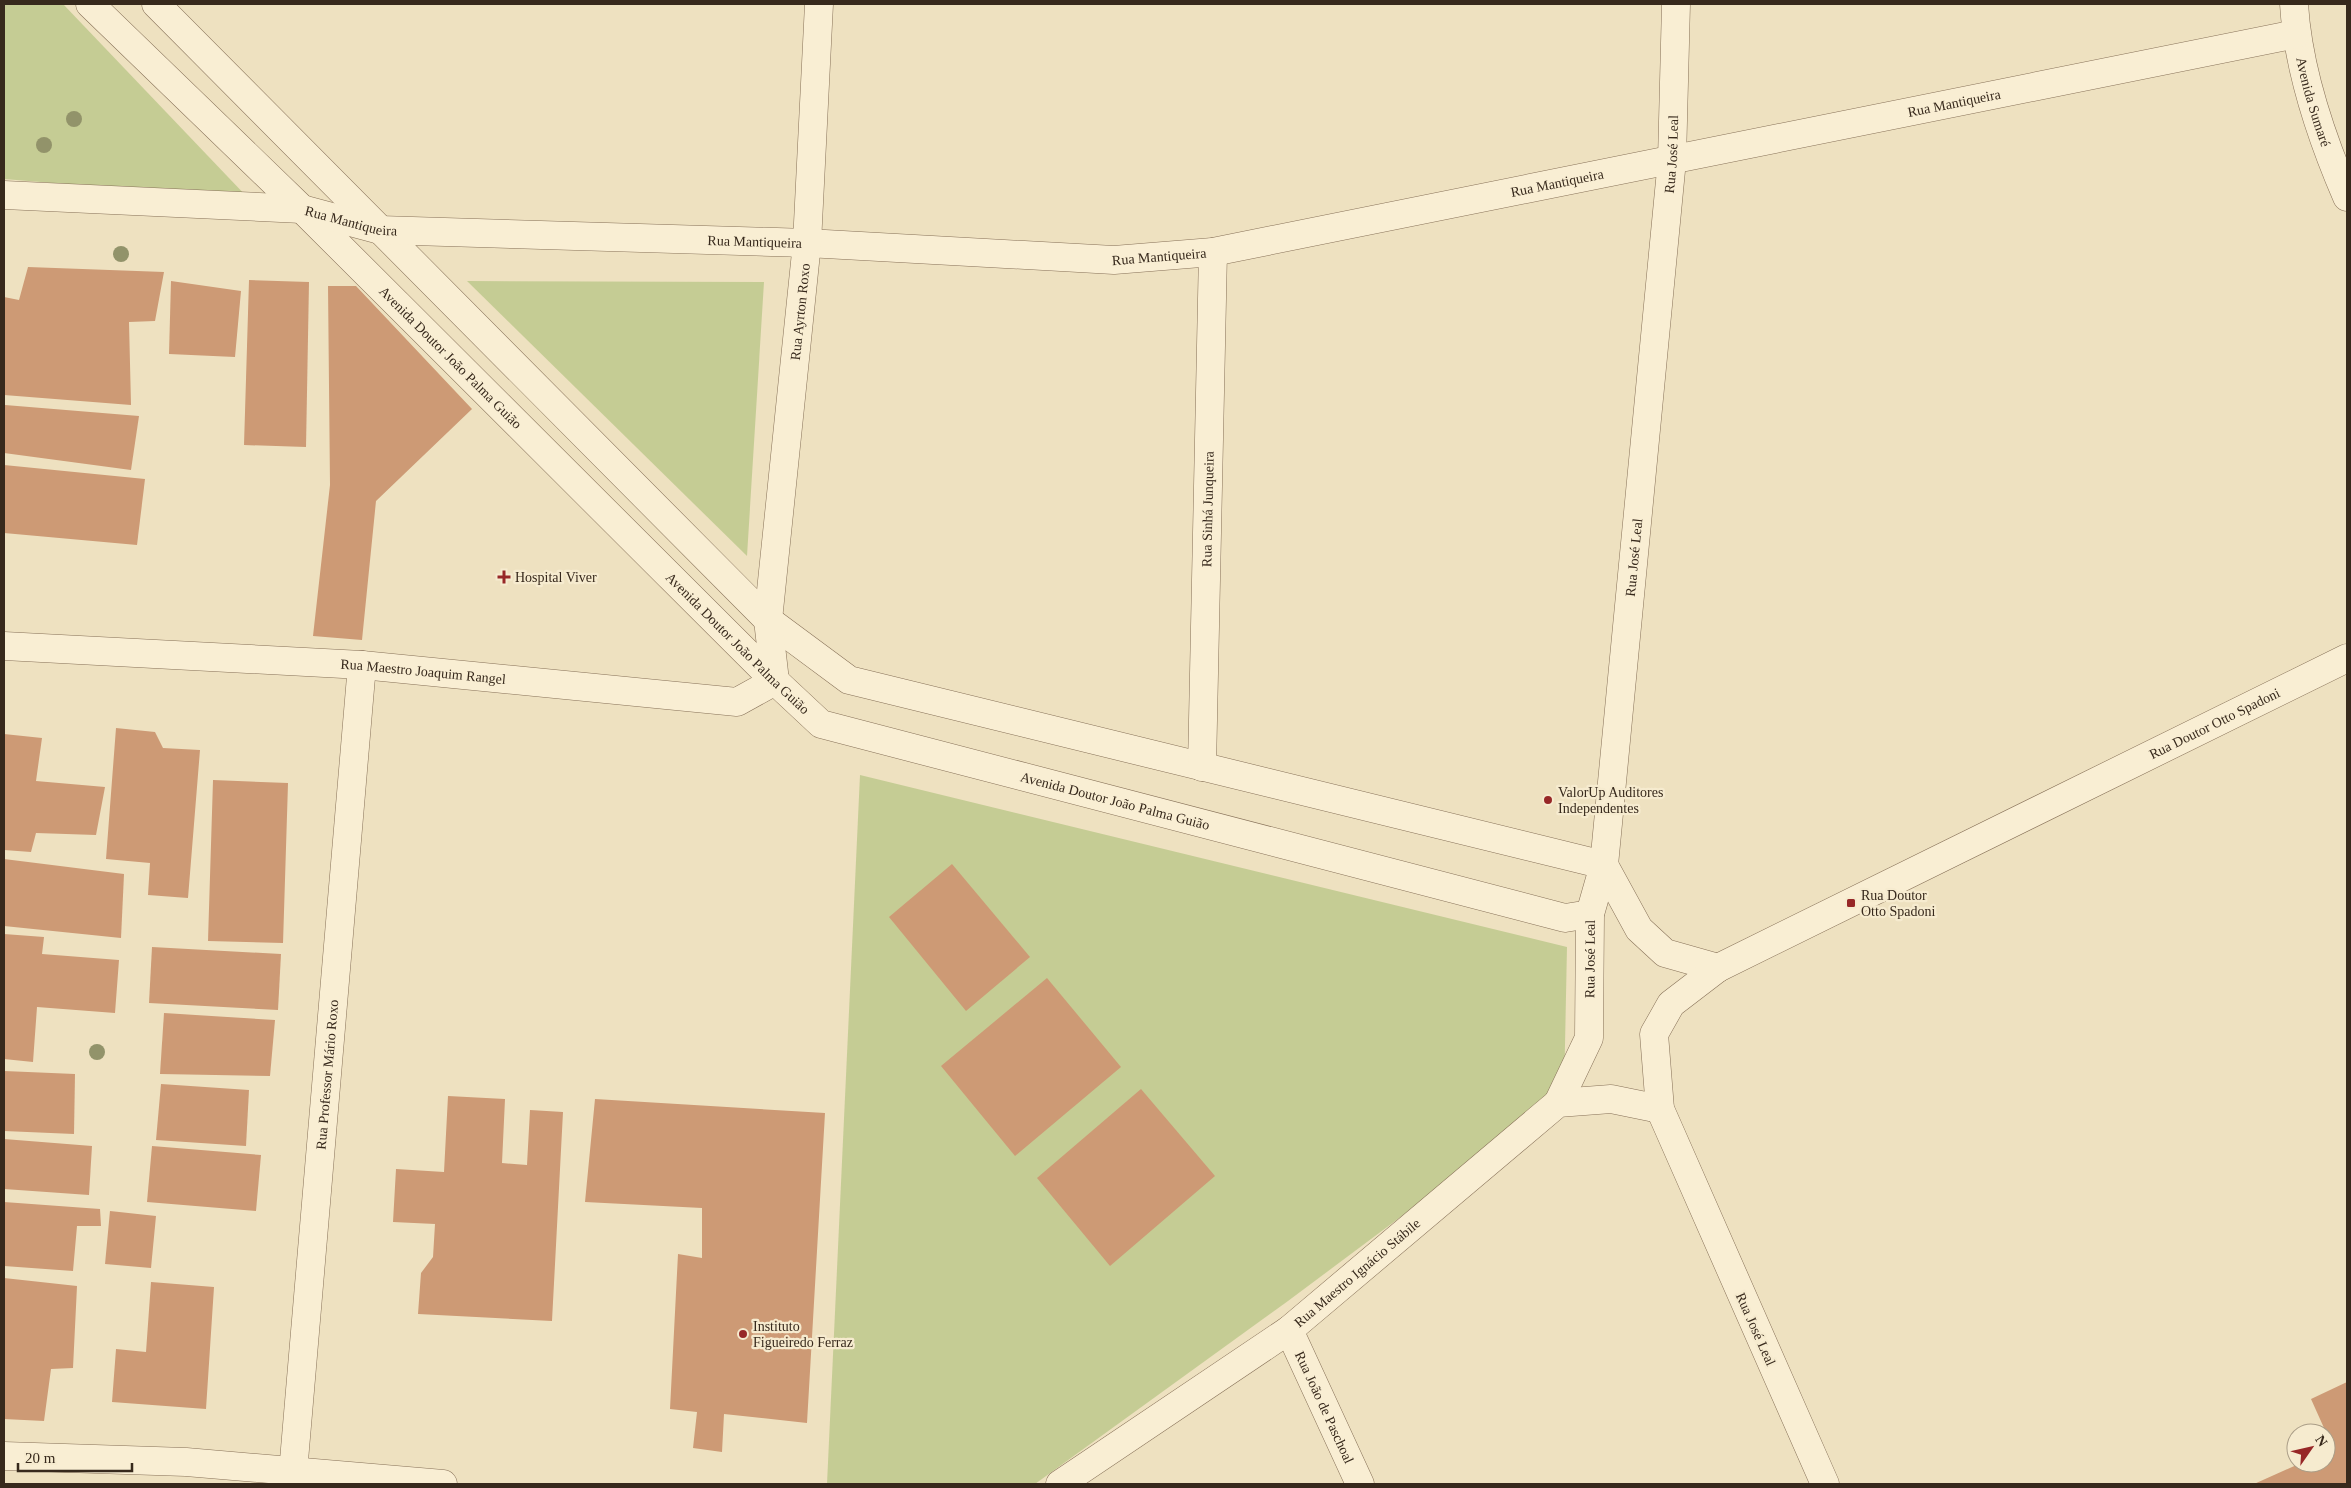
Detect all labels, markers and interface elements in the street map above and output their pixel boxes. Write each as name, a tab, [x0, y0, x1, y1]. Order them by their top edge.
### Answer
street label: Avenida Sumaré	[2293, 56, 2333, 149]
street label: Rua Mantiqueira	[1906, 86, 2003, 120]
street label: Rua José Leal	[1662, 115, 1681, 194]
street label: Rua Mantiqueira	[1509, 166, 1606, 200]
street label: Rua Mantiqueira	[303, 203, 398, 239]
street label: Rua Mantiqueira	[707, 233, 803, 251]
street label: Rua Mantiqueira	[1111, 246, 1208, 268]
street label: Rua Ayrton Roxo	[788, 263, 813, 361]
street label: Avenida Doutor João Palma Guião	[376, 284, 525, 432]
street label: Rua Sinhá Junqueira	[1199, 450, 1217, 567]
street label: Rua José Leal	[1623, 518, 1645, 597]
marker: Hospital Viver	[497, 570, 511, 584]
place label: Hospital Viver	[515, 570, 597, 585]
street label: Avenida Doutor João Palma Guião	[663, 570, 812, 717]
street label: Rua Maestro Joaquim Rangel	[340, 657, 507, 687]
street label: Rua Doutor Otto Spadoni	[2147, 685, 2282, 762]
street label: Avenida Doutor João Palma Guião	[1019, 769, 1211, 833]
place label: ValorUp Auditores Independentes	[1558, 785, 1663, 816]
marker: ValorUp Auditores Independentes	[1542, 794, 1554, 806]
place label: Rua Doutor Otto Spadoni	[1861, 888, 1935, 919]
marker: Rua Doutor Otto Spadoni	[1845, 897, 1857, 909]
street label: Rua José Leal	[1582, 920, 1598, 998]
street label: Rua Professor Mário Roxo	[314, 999, 341, 1150]
street label: Rua Maestro Ignácio Stábile	[1291, 1216, 1423, 1330]
street label: Rua José Leal	[1733, 1290, 1778, 1368]
place label: Instituto Figueiredo Ferraz	[753, 1319, 853, 1350]
marker: Instituto Figueiredo Ferraz	[737, 1328, 749, 1340]
street label: Rua João de Paschoal	[1292, 1349, 1356, 1466]
north arrow	[2286, 1423, 2336, 1473]
text: N	[2312, 1433, 2330, 1449]
scale bar	[18, 1440, 131, 1472]
text: 20 m	[25, 1450, 56, 1466]

